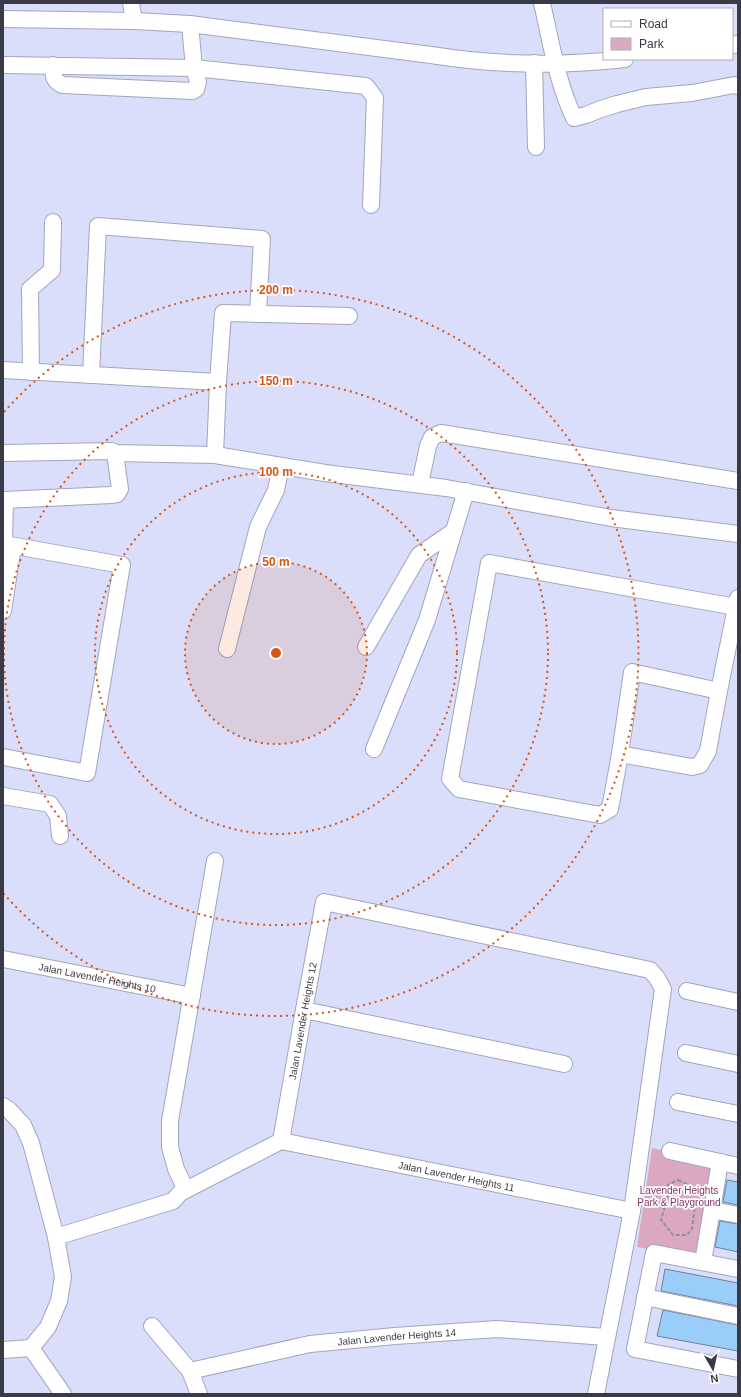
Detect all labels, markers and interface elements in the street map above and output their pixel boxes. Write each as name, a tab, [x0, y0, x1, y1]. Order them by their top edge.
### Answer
legend	[603, 8, 733, 60]
text: Road	[639, 17, 668, 31]
text: Park	[639, 37, 665, 51]
text: 200 m	[259, 283, 293, 297]
text: 150 m	[259, 374, 293, 388]
text: 100 m	[259, 465, 293, 479]
text: 50 m	[262, 555, 290, 569]
centre of rings	[269, 646, 283, 660]
street label: Jalan Lavender Heights 10	[38, 961, 157, 995]
street label: Jalan Lavender Heights 12	[287, 961, 319, 1081]
street label: Jalan Lavender Heights 11	[397, 1160, 516, 1194]
park label: Lavender Heights Park & Playground	[637, 1185, 721, 1208]
street label: Jalan Lavender Heights 14	[337, 1327, 457, 1347]
north arrow	[693, 1349, 733, 1389]
text: N	[710, 1372, 719, 1385]

